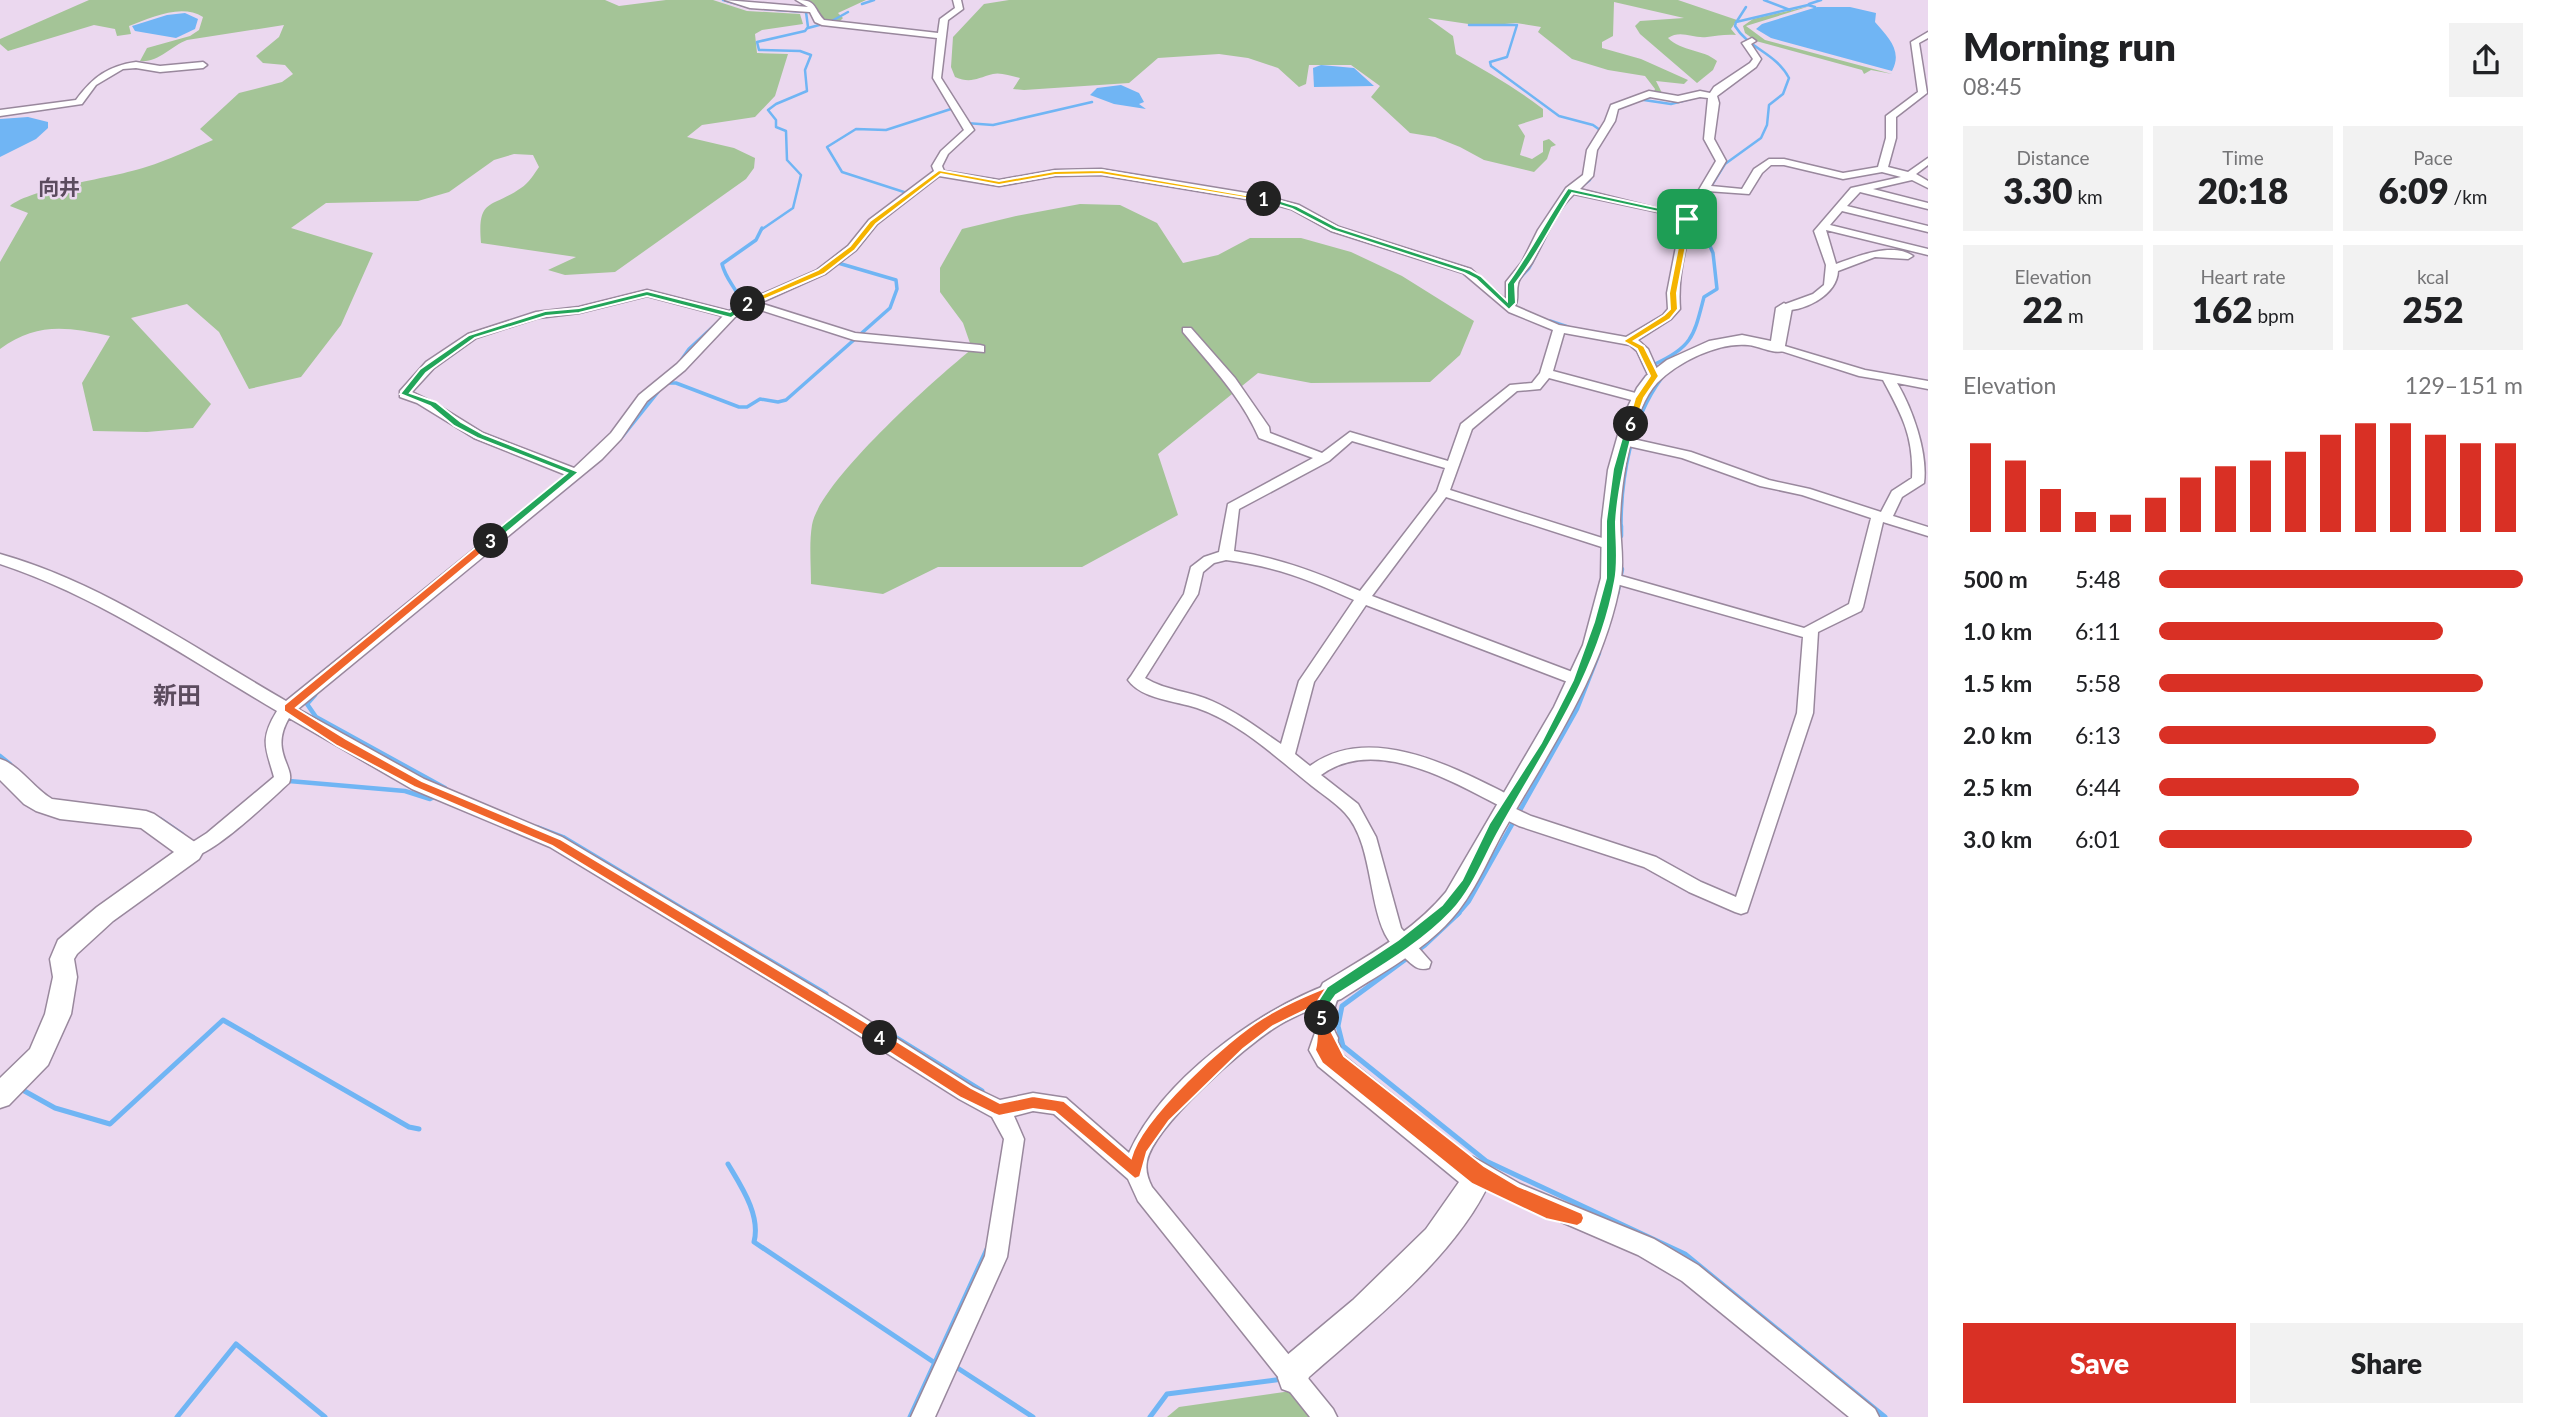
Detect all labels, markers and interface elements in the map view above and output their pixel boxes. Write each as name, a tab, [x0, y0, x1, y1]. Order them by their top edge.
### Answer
text: Morning run	[1963, 23, 2176, 69]
button: share	[2449, 23, 2523, 97]
text: 08:45	[1963, 72, 2022, 100]
text: Distance	[2017, 146, 2089, 169]
text: Time	[2222, 146, 2264, 169]
text: Pace	[2413, 146, 2453, 169]
text: 3.30	[2003, 169, 2073, 211]
text: 20:18	[2198, 169, 2288, 211]
text: 6:09	[2379, 169, 2449, 211]
district label: 向井	[38, 174, 80, 199]
pin: 1	[1246, 182, 1282, 216]
text: km	[2073, 185, 2103, 208]
text: /km	[2449, 185, 2487, 208]
text: 1	[1258, 187, 1269, 210]
pin	[1657, 189, 1717, 249]
icon: arrive	[1668, 200, 1706, 238]
text: Elevation	[2014, 265, 2092, 288]
text: Heart rate	[2200, 265, 2286, 288]
text: kcal	[2417, 265, 2449, 288]
pin: 2	[730, 286, 766, 322]
text: 22	[2022, 288, 2063, 330]
text: 162	[2192, 288, 2253, 330]
text: 252	[2403, 288, 2463, 330]
text: 2	[742, 292, 753, 315]
text: m	[2063, 304, 2084, 327]
text: bpm	[2253, 304, 2294, 327]
text: Elevation	[1963, 371, 2056, 399]
text: 129–151 m	[2405, 371, 2523, 399]
pin: 6	[1614, 406, 1648, 442]
text: 6	[1625, 412, 1636, 435]
pin: 3	[474, 524, 508, 558]
text: 3	[485, 529, 496, 552]
text: 500 m	[1963, 565, 2028, 593]
text: 5:48	[2075, 565, 2121, 593]
text: 1.0 km	[1963, 617, 2032, 645]
text: 6:11	[2075, 617, 2121, 645]
text: 1.5 km	[1963, 669, 2032, 697]
text: 5:58	[2075, 669, 2121, 697]
district label: 新田	[153, 680, 201, 709]
text: 2.0 km	[1963, 721, 2032, 749]
text: 6:13	[2075, 721, 2121, 749]
text: 2.5 km	[1963, 773, 2032, 801]
text: 6:44	[2075, 773, 2121, 801]
text: 3.0 km	[1963, 825, 2032, 853]
text: 6:01	[2075, 825, 2121, 853]
pin: 5	[1304, 1000, 1340, 1036]
text: 5	[1316, 1006, 1327, 1029]
pin: 4	[862, 1020, 898, 1056]
text: 4	[874, 1026, 885, 1049]
button: Save	[1963, 1323, 2236, 1403]
button: Share	[2250, 1323, 2523, 1403]

